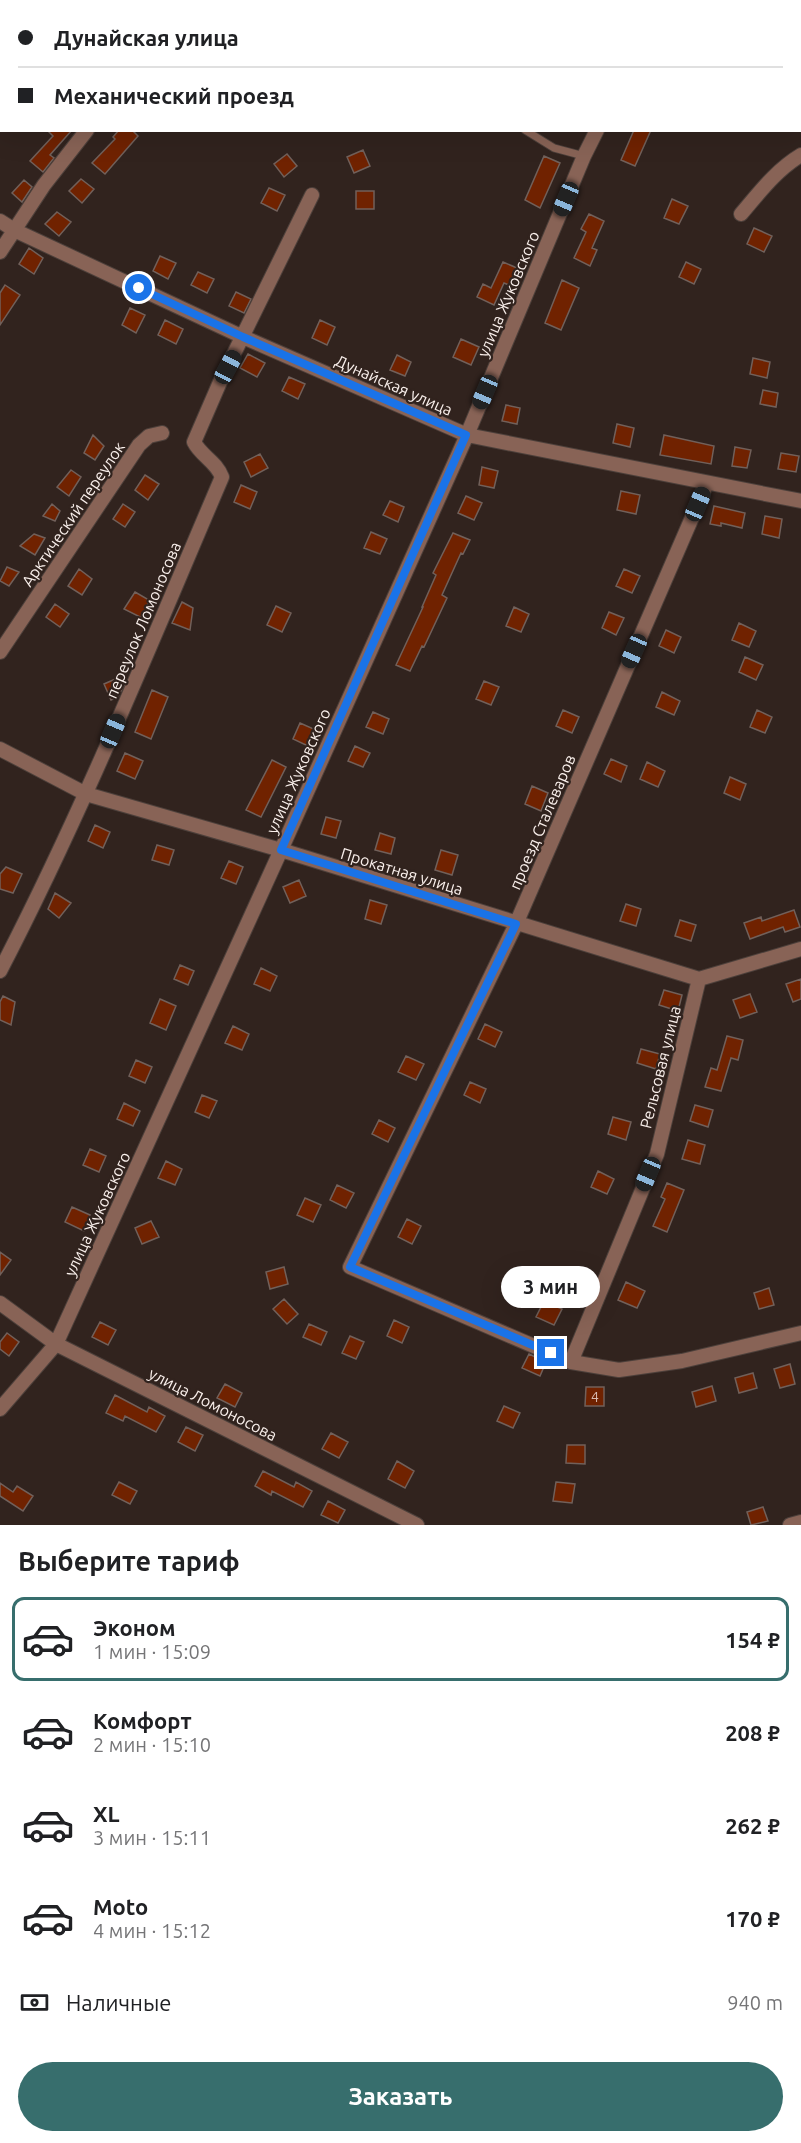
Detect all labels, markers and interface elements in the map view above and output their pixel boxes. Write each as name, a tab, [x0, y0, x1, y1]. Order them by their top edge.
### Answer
text: Дунайская улица	[54, 25, 239, 50]
text: Механический проезд	[54, 83, 294, 108]
car	[551, 179, 581, 219]
street label: улица Жуковского	[473, 228, 543, 360]
route start	[125, 274, 152, 301]
car	[212, 347, 244, 387]
street label: Дунайская улица	[333, 351, 455, 419]
car	[470, 372, 500, 412]
street label: Арктический переулок	[18, 438, 128, 590]
car	[683, 484, 713, 524]
street label: переулок Ломоносова	[102, 539, 184, 701]
car	[618, 631, 650, 671]
street label: улица Жуковского	[262, 706, 334, 836]
car	[98, 711, 128, 751]
street label: проезд Сталеваров	[505, 752, 579, 892]
street label: Прокатная улица	[339, 844, 465, 898]
street label: Рельсовая улица	[636, 1004, 684, 1130]
street label: улица Жуковского	[60, 1149, 134, 1279]
car	[633, 1154, 663, 1194]
callout: 3 мин	[502, 1266, 600, 1308]
text: 3 мин	[523, 1275, 578, 1298]
route end	[537, 1339, 564, 1366]
street label: улица Ломоносова	[146, 1364, 280, 1444]
house number: 4	[591, 1389, 599, 1405]
text: Выберите тариф	[18, 1546, 240, 1576]
icon: car	[21, 1612, 75, 1666]
text: Эконом	[93, 1615, 175, 1640]
text: 154 ₽	[725, 1627, 780, 1652]
text: 1 мин · 15:09	[93, 1640, 211, 1663]
icon: car	[21, 1705, 75, 1759]
text: Комфорт	[93, 1708, 192, 1733]
text: 208 ₽	[725, 1720, 780, 1745]
text: 2 мин · 15:10	[93, 1733, 211, 1756]
icon: car	[21, 1798, 75, 1852]
text: XL	[93, 1801, 120, 1826]
text: 262 ₽	[725, 1813, 780, 1838]
text: 3 мин · 15:11	[93, 1826, 211, 1849]
icon: car	[21, 1891, 75, 1945]
text: Moto	[93, 1894, 148, 1919]
text: 170 ₽	[725, 1906, 780, 1931]
text: 4 мин · 15:12	[93, 1919, 211, 1942]
icon: cash	[18, 1986, 51, 2019]
text: Наличные	[66, 1990, 171, 2015]
text: 940 m	[727, 1991, 783, 2014]
button: Заказать	[18, 2062, 783, 2131]

